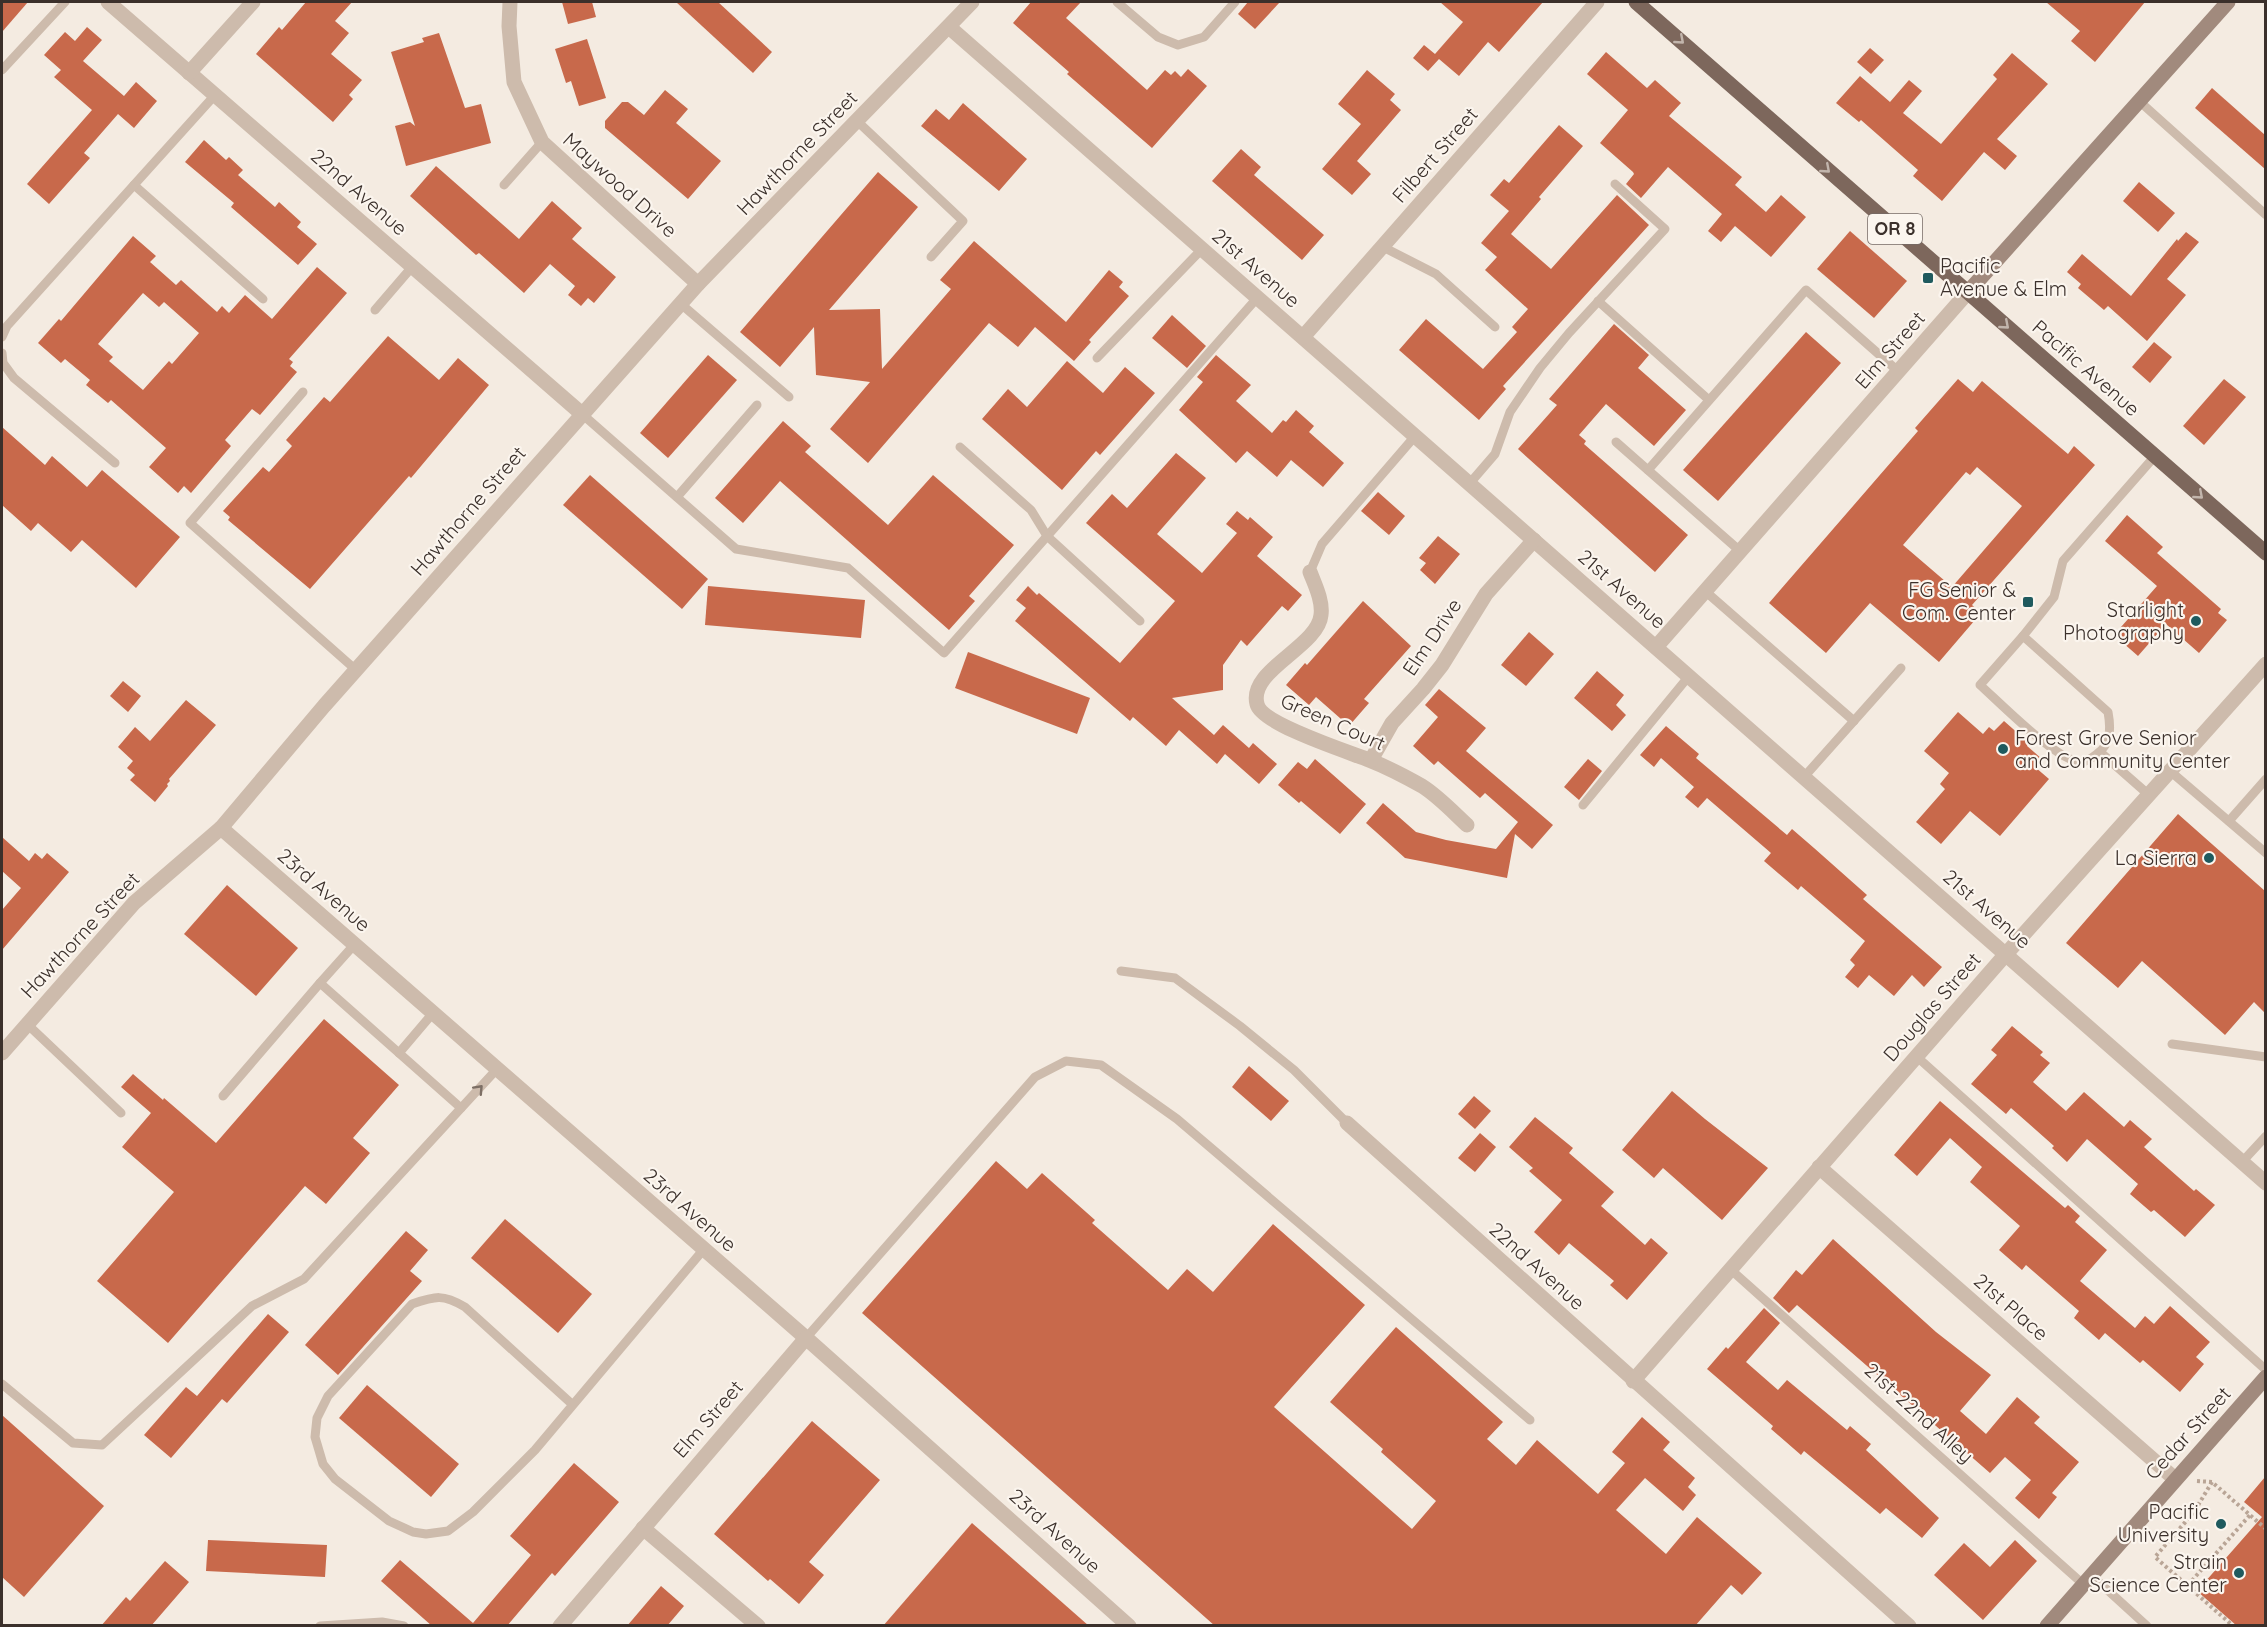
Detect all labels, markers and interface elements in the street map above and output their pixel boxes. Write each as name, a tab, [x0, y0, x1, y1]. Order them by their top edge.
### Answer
one-way arrow	[1673, 33, 1684, 44]
street label: Hawthorne Street	[731, 85, 863, 220]
street label: Filbert Street	[1386, 102, 1483, 207]
street label: Maywood Drive	[558, 127, 683, 242]
street label: 22nd Avenue	[306, 143, 413, 240]
one-way arrow	[1820, 162, 1830, 173]
road number: OR 8	[1868, 214, 1922, 244]
street label: 21st Avenue	[1207, 223, 1305, 313]
place label: Pacific Avenue & Elm	[1940, 253, 2067, 301]
marker: Pacific Avenue & Elm	[1921, 271, 1935, 285]
street label: Elm Street	[1849, 306, 1930, 393]
street label: Pacific Avenue	[2027, 314, 2145, 421]
one-way arrow	[1998, 318, 2009, 329]
street label: Hawthorne Street	[405, 441, 531, 581]
one-way arrow	[2192, 488, 2203, 499]
street label: 21st Avenue	[1573, 544, 1671, 634]
place label: FG Senior & Com. Center	[1902, 577, 2016, 625]
street label: Elm Drive	[1397, 593, 1467, 680]
marker: FG Senior & Com. Center	[2021, 595, 2035, 609]
place label: Starlight Photography	[2063, 597, 2184, 645]
marker: Starlight Photography	[2189, 614, 2203, 628]
street label: Green Court	[1277, 687, 1390, 756]
place label: Forest Grove Senior and Community Center	[2015, 725, 2231, 773]
marker: Forest Grove Senior and Community Center	[1996, 742, 2010, 756]
street label: 23rd Avenue	[273, 843, 376, 937]
place label: La Sierra	[2115, 845, 2197, 870]
marker: La Sierra	[2202, 851, 2216, 865]
street label: 21st Avenue	[1938, 864, 2036, 954]
street label: Hawthorne Street	[15, 866, 145, 1003]
street label: Douglas Street	[1877, 947, 1986, 1066]
one-way arrow	[472, 1085, 483, 1095]
street label: 23rd Avenue	[639, 1163, 742, 1257]
street label: 22nd Avenue	[1484, 1216, 1590, 1315]
street label: 21st Place	[1969, 1268, 2054, 1346]
street label: 21st-22nd Alley	[1860, 1357, 1979, 1468]
street label: Elm Street	[667, 1375, 748, 1462]
street label: Cedar Street	[2139, 1381, 2236, 1484]
street label: 23rd Avenue	[1004, 1483, 1106, 1578]
place label: Pacific University	[2118, 1499, 2209, 1547]
marker: Pacific University	[2214, 1517, 2228, 1531]
place label: Strain Science Center	[2090, 1549, 2227, 1597]
marker: Strain Science Center	[2232, 1566, 2246, 1580]

